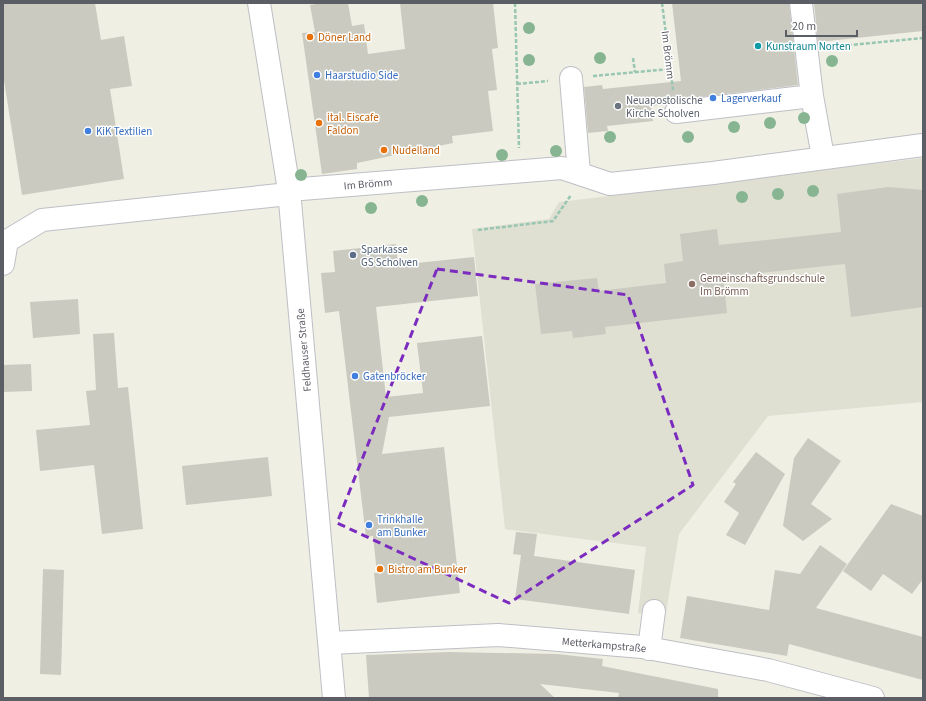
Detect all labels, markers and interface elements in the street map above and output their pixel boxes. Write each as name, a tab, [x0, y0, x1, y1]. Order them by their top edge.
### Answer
scale bar	[786, 12, 857, 38]
text: 20 m	[792, 18, 816, 35]
place label: Döner Land	[318, 30, 371, 45]
street label: Im Brömm	[658, 30, 678, 80]
marker: Döner Land	[305, 32, 315, 42]
place label: Kunstraum Norten	[766, 39, 851, 54]
marker: Kunstraum Norten	[753, 41, 763, 51]
place label: Haarstudio Side	[325, 68, 399, 83]
marker: Haarstudio Side	[312, 70, 322, 80]
place label: Lagerverkauf	[721, 91, 782, 106]
place label: Neuapostolische Kirche Scholven	[626, 93, 703, 121]
marker: Lagerverkauf	[708, 93, 718, 103]
marker: Neuapostolische Kirche Scholven	[613, 101, 623, 111]
place label: ital. Eiscafe Faldon	[327, 110, 379, 138]
marker: ital. Eiscafe Faldon	[314, 118, 324, 128]
place label: KiK Textilien	[96, 124, 152, 139]
marker: KiK Textilien	[83, 126, 93, 136]
place label: Nudelland	[392, 143, 440, 158]
marker: Nudelland	[379, 145, 389, 155]
street label: Im Brömm	[343, 174, 393, 194]
place label: Sparkasse GS Scholven	[361, 242, 418, 270]
marker: Sparkasse GS Scholven	[348, 250, 358, 260]
place label: Gemeinschaftsgrundschule Im Brömm	[700, 271, 826, 299]
marker: Gemeinschaftsgrundschule Im Brömm	[687, 279, 697, 289]
street label: Feldhauser Straße	[293, 307, 315, 392]
place label: Gatenbröcker	[363, 369, 426, 384]
marker: Gatenbröcker	[350, 371, 360, 381]
place label: Trinkhalle am Bunker	[377, 512, 427, 540]
marker: Trinkhalle am Bunker	[364, 520, 374, 530]
place label: Bistro am Bunker	[388, 562, 467, 577]
marker: Bistro am Bunker	[375, 564, 385, 574]
street label: Metterkampstraße	[561, 634, 647, 656]

